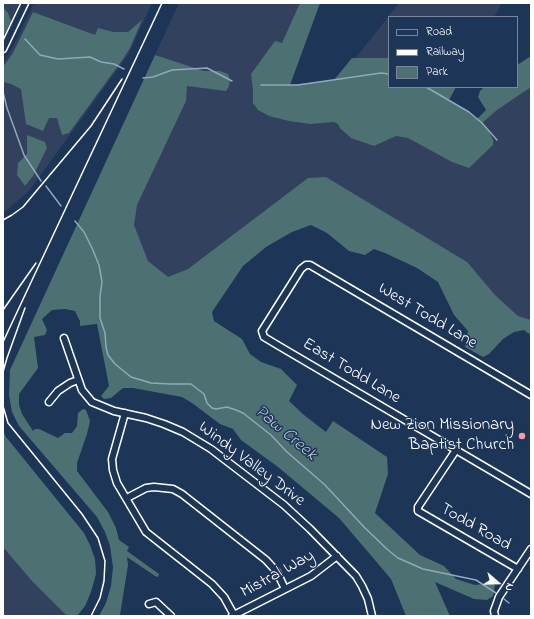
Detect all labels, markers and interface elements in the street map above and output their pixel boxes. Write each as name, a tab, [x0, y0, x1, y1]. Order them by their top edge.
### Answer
legend	[388, 16, 518, 88]
text: Road	[426, 23, 452, 41]
text: Railway	[426, 43, 464, 61]
text: Park	[426, 63, 448, 81]
street label: West Todd Lane	[374, 279, 480, 355]
street label: East Todd Lane	[298, 335, 404, 409]
water label: Paw Creek	[249, 402, 321, 466]
place label: New Zion Missionary Baptist Church	[370, 416, 514, 456]
street label: Windy Valley Drive	[194, 418, 308, 512]
marker: New Zion Missionary Baptist Church	[517, 431, 527, 441]
street label: Todd Road	[436, 500, 514, 556]
street label: Mistral Way	[238, 546, 318, 604]
north arrow	[478, 563, 518, 603]
text: N	[500, 581, 518, 593]

